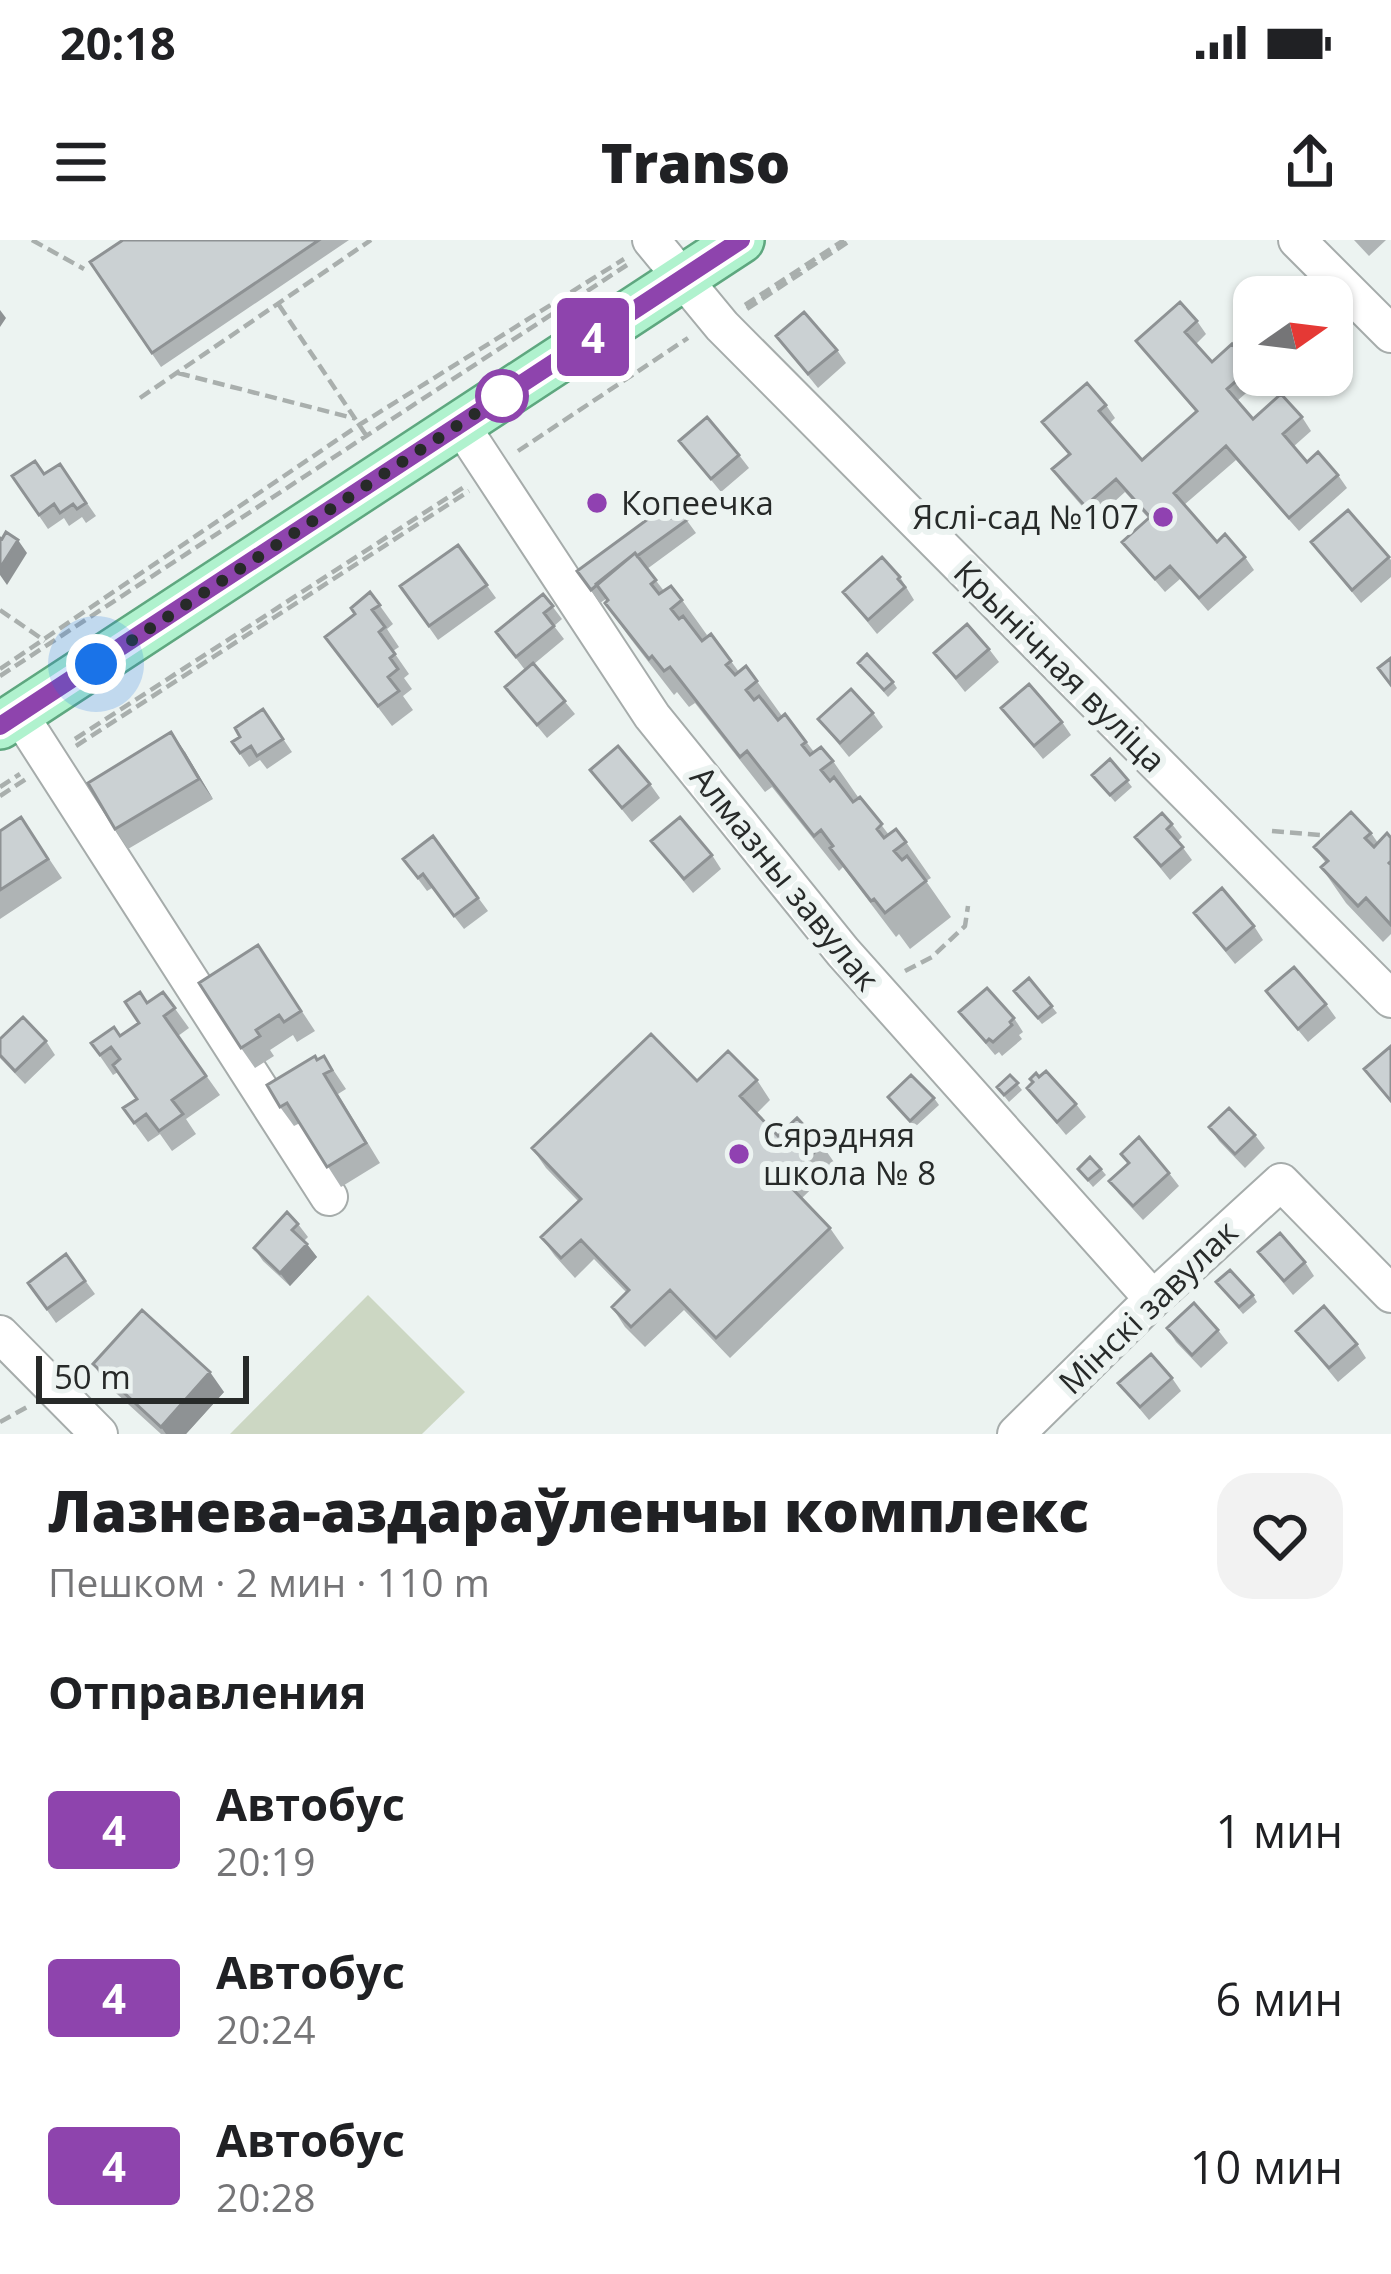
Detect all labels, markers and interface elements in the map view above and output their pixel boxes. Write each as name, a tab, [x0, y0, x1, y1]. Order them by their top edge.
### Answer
text: 20:18	[60, 12, 176, 73]
text: Transo	[601, 125, 790, 199]
icon: menu	[48, 129, 114, 195]
icon: share	[1277, 129, 1343, 195]
north arrow	[1233, 276, 1353, 396]
map controls	[1233, 276, 1353, 396]
line badge: 4	[554, 298, 632, 376]
text: 4	[581, 308, 605, 365]
unlabelled marker	[477, 371, 527, 421]
place label: Копеечка	[621, 480, 774, 525]
marker: Копеечка	[584, 490, 610, 516]
place label: Яслі-сад №107	[913, 494, 1139, 539]
marker: Яслі-сад №107	[1150, 504, 1176, 530]
street label: Крынічная вуліца	[945, 550, 1176, 781]
your location	[66, 634, 126, 694]
street label: Алмазны завулак	[681, 756, 890, 1000]
place label: Сярэдняя школа № 8	[763, 1112, 936, 1195]
marker: Сярэдняя школа № 8	[726, 1141, 752, 1167]
street label: Мінскі завулак	[1048, 1210, 1247, 1404]
scale bar	[36, 1350, 249, 1403]
text: 50 m	[54, 1354, 131, 1399]
text: Лазнева-аздараўленчы комплекс	[48, 1471, 1089, 1549]
button: heart	[1217, 1473, 1343, 1599]
text: Пешком · 2 мин · 110 m	[48, 1555, 490, 1608]
text: Отправления	[48, 1661, 367, 1722]
text: Автобус	[216, 1773, 405, 1834]
text: 1 мин	[1215, 1800, 1343, 1861]
text: 4	[102, 1801, 126, 1858]
text: 20:19	[216, 1834, 315, 1887]
text: Автобус	[216, 1941, 405, 2002]
text: 6 мин	[1215, 1968, 1343, 2029]
text: 4	[102, 1969, 126, 2026]
text: 20:24	[216, 2002, 315, 2055]
text: Автобус	[216, 2109, 405, 2170]
text: 10 мин	[1190, 2136, 1343, 2197]
text: 4	[102, 2137, 126, 2194]
text: 20:28	[216, 2170, 315, 2223]

